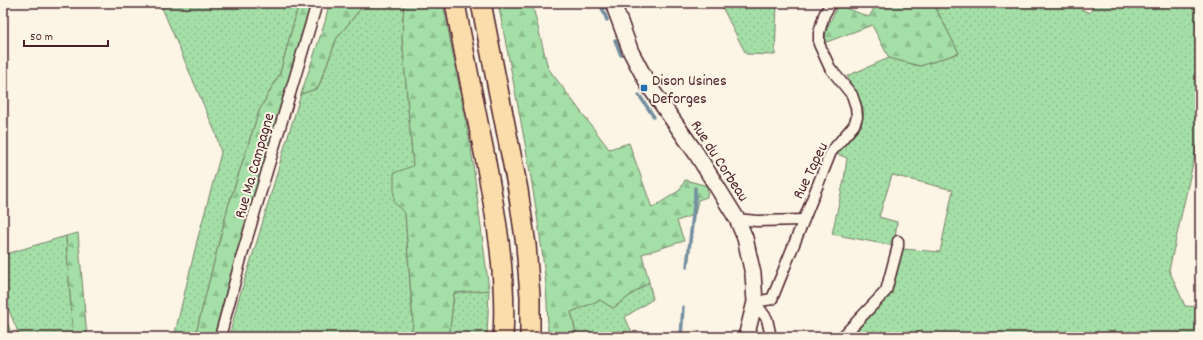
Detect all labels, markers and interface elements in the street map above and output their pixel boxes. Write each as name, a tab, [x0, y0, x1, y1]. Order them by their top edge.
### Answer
scale bar	[24, 22, 108, 48]
text: 50 m	[30, 29, 53, 46]
place label: Dison Usines Deforges	[652, 70, 727, 111]
marker: Dison Usines Deforges	[639, 83, 649, 93]
street label: Rue Ma Campagne	[229, 110, 281, 221]
street label: Rue du Corbeau	[684, 116, 754, 207]
street label: Rue Tapeu	[788, 139, 835, 203]

